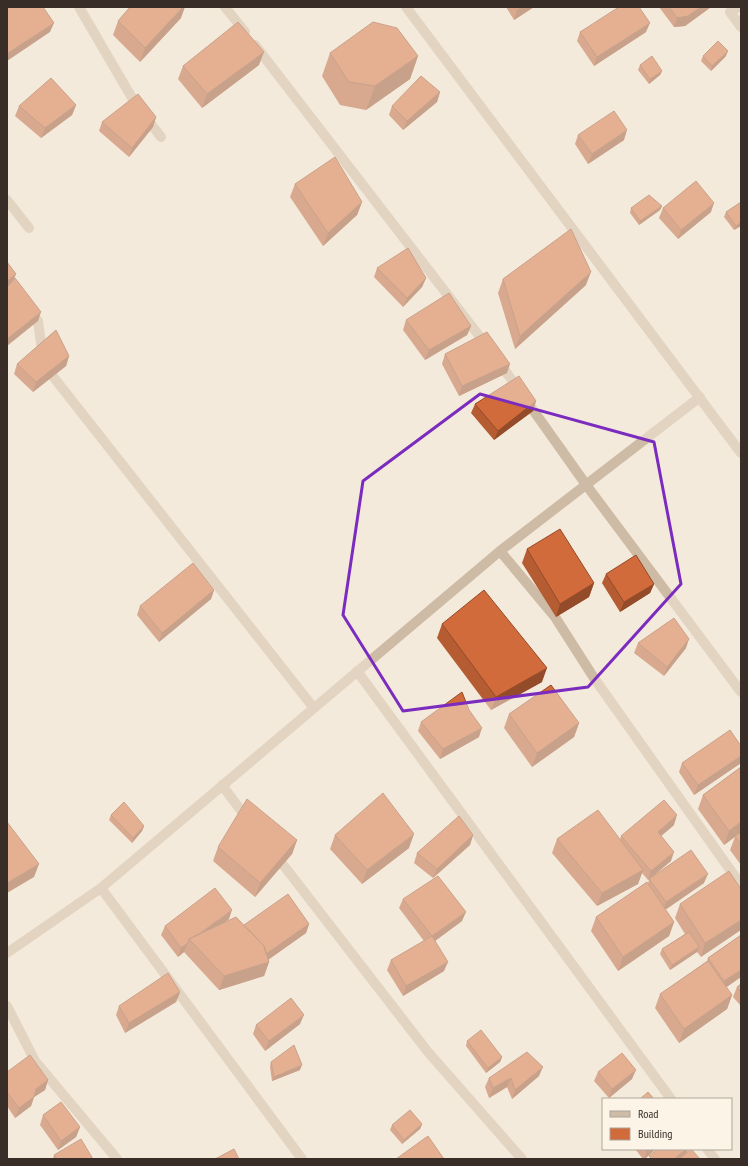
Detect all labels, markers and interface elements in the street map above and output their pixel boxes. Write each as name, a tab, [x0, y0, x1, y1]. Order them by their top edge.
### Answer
legend	[602, 1098, 732, 1150]
text: Road	[638, 1106, 658, 1121]
text: Building	[638, 1126, 673, 1141]

